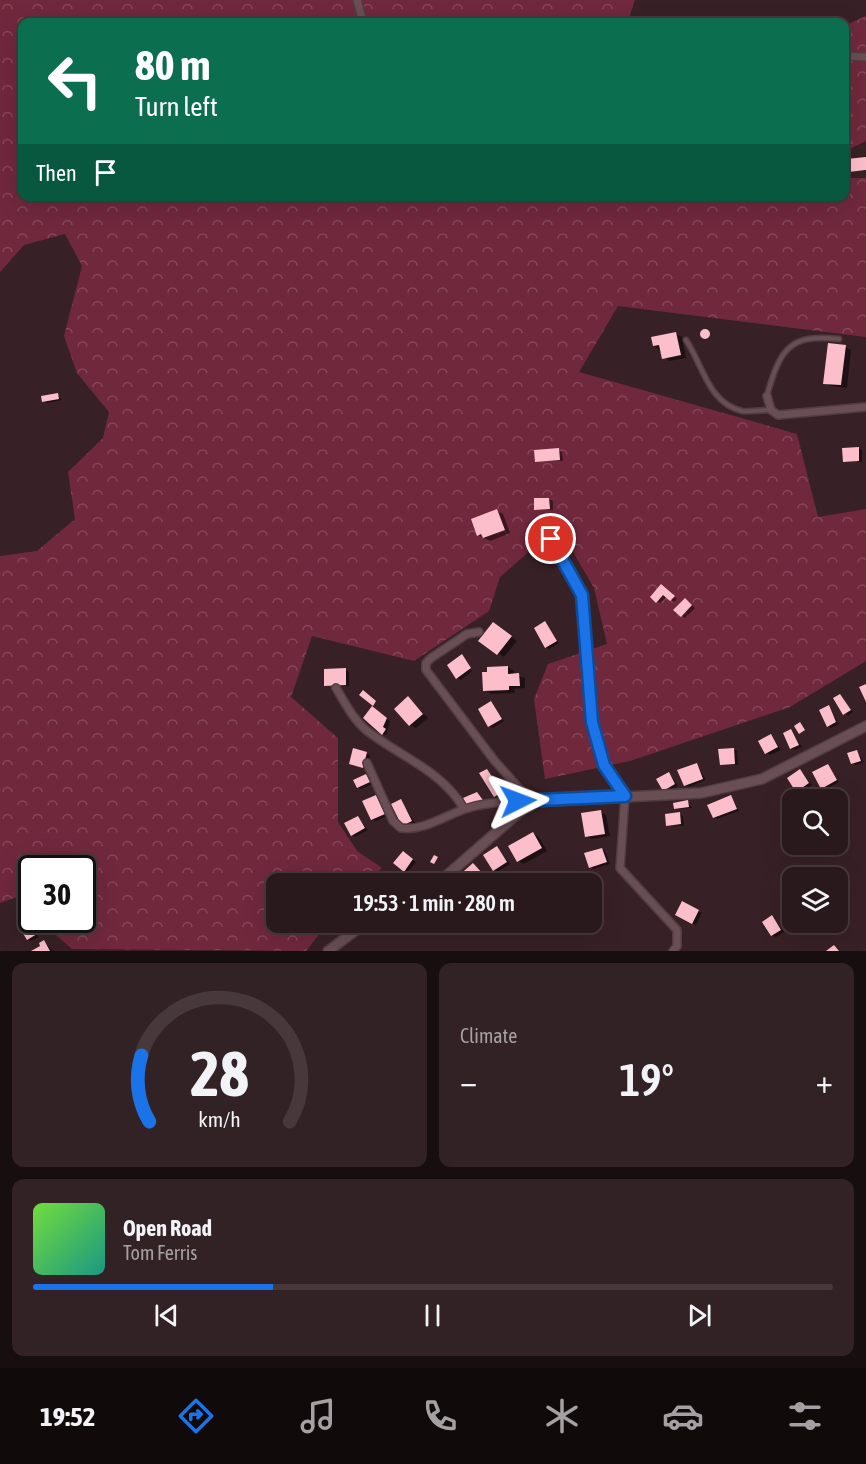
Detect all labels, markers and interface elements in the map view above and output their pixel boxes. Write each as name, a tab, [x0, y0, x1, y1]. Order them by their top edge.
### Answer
text: 80 m	[135, 41, 210, 89]
icon: left	[36, 42, 114, 120]
text: Turn left	[135, 91, 218, 122]
icon: arrive	[89, 156, 122, 189]
text: Then	[36, 160, 77, 186]
pin	[525, 513, 576, 564]
icon: arrive	[534, 522, 567, 555]
position arrow	[486, 769, 550, 833]
map controls	[782, 789, 848, 933]
button: search	[782, 789, 848, 855]
speed limit sign: 30	[18, 855, 96, 933]
button: layers	[782, 867, 848, 933]
text: 19:53 · 1 min · 280 m	[353, 890, 515, 916]
text: Climate	[460, 1024, 517, 1047]
text: 28	[190, 1038, 249, 1109]
text: 19°	[619, 1054, 674, 1106]
text: −	[460, 1062, 477, 1100]
text: +	[816, 1062, 833, 1100]
text: km/h	[198, 1107, 241, 1132]
text: Open Road	[123, 1215, 212, 1241]
text: Tom Ferris	[123, 1241, 197, 1264]
icon: previous	[150, 1299, 183, 1332]
icon: pause	[416, 1299, 449, 1332]
icon: next	[683, 1299, 716, 1332]
icon: directions	[175, 1395, 217, 1437]
icon: music	[297, 1395, 339, 1437]
icon: phone	[419, 1395, 461, 1437]
icon: climate	[541, 1395, 583, 1437]
icon: car	[662, 1395, 704, 1437]
icon: filters	[784, 1395, 826, 1437]
text: 19:52	[40, 1401, 95, 1432]

